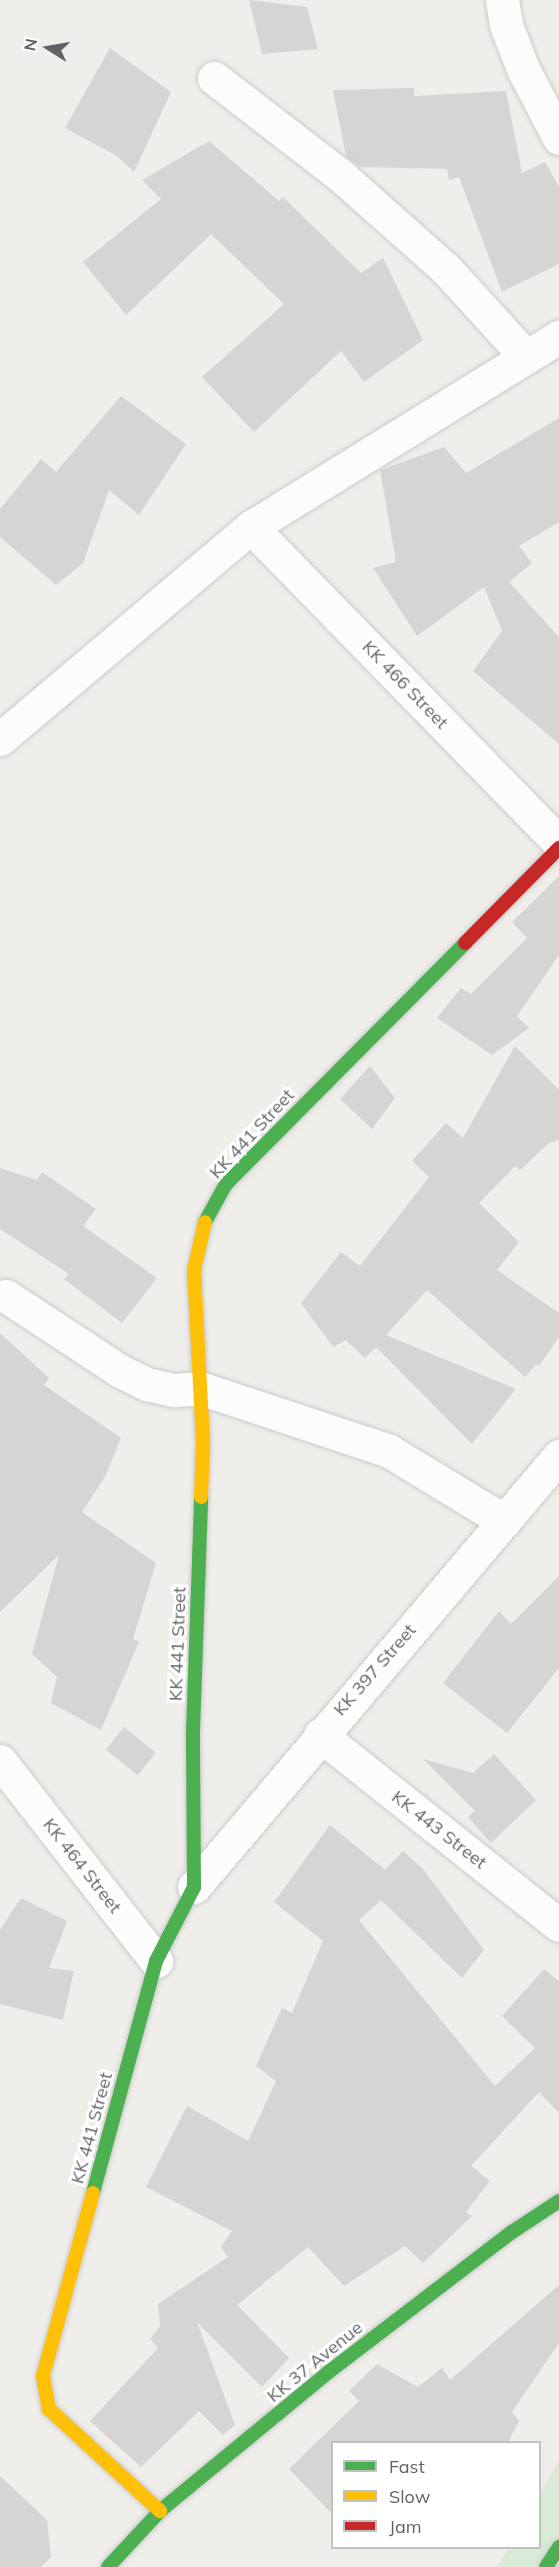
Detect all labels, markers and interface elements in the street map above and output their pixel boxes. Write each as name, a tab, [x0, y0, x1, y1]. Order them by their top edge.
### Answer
north arrow	[18, 18, 78, 78]
text: N	[19, 37, 41, 52]
street label: KK 466 Street	[357, 636, 453, 734]
street label: KK 441 Street	[205, 1085, 299, 1183]
street label: KK 441 Street	[165, 1586, 191, 1702]
street label: KK 397 Street	[329, 1620, 421, 1720]
street label: KK 443 Street	[387, 1786, 491, 1874]
street label: KK 464 Street	[38, 1814, 126, 1918]
street label: KK 441 Street	[67, 2070, 117, 2186]
street label: KK 37 Avenue	[263, 2317, 367, 2407]
legend	[331, 2441, 541, 2549]
text: Fast	[389, 2455, 425, 2478]
text: Slow	[389, 2485, 430, 2508]
text: Jam	[389, 2515, 422, 2538]

